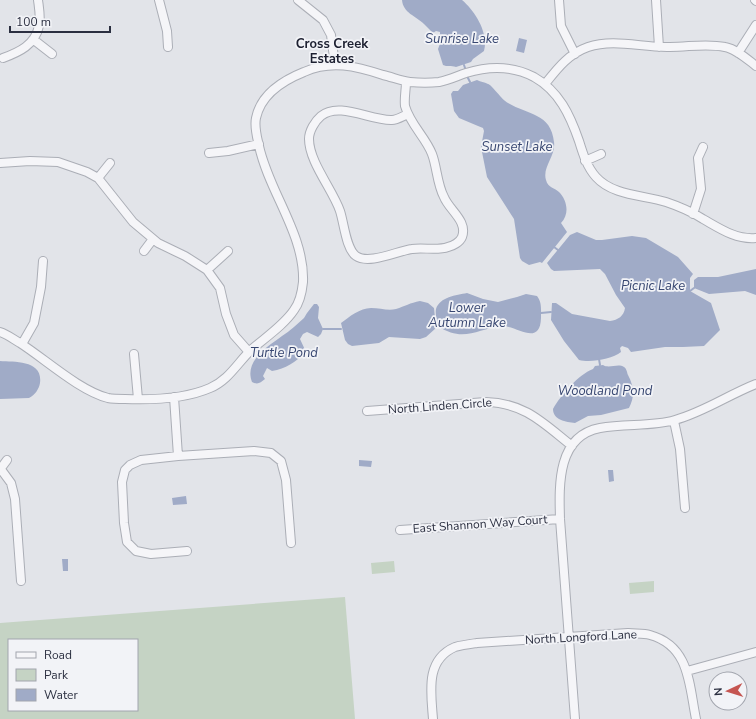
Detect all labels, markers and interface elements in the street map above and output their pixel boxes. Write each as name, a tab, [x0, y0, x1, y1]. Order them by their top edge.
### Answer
scale bar	[10, 8, 110, 34]
text: 100 m	[16, 14, 51, 30]
water label: Sunrise Lake	[425, 30, 499, 48]
district label: Cross Creek Estates	[296, 35, 369, 68]
water label: Sunset Lake	[482, 138, 553, 156]
water label: Picnic Lake	[621, 277, 685, 295]
water label: Lower Autumn Lake	[427, 299, 506, 332]
water label: Turtle Pond	[250, 344, 318, 362]
water label: Woodland Pond	[558, 382, 653, 400]
street label: North Linden Circle	[387, 394, 493, 418]
street label: East Shannon Way Court	[412, 511, 549, 537]
street label: North Longford Lane	[525, 626, 637, 648]
legend	[8, 639, 138, 711]
text: Road	[44, 647, 72, 663]
text: Park	[44, 667, 69, 683]
north arrow	[708, 671, 748, 711]
text: Water	[44, 687, 78, 703]
text: N	[711, 687, 726, 696]

